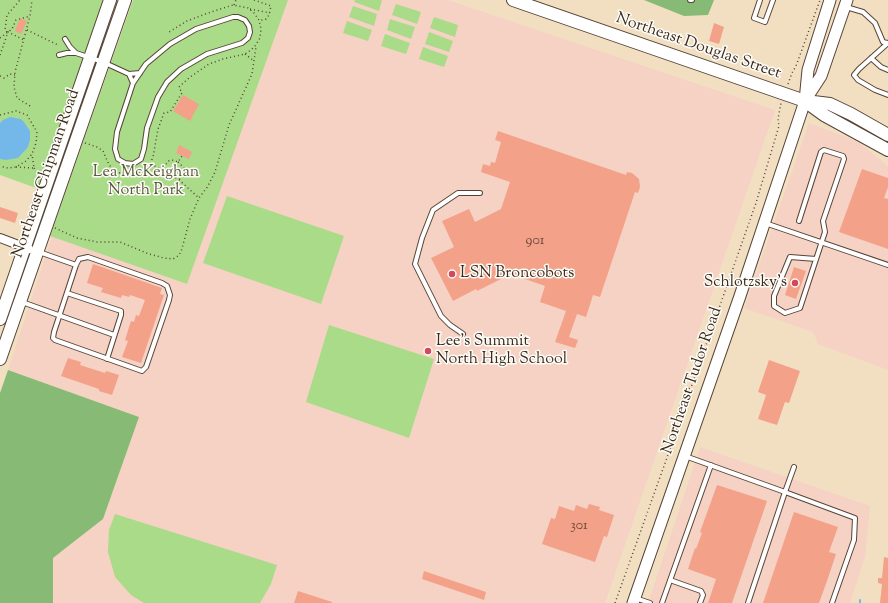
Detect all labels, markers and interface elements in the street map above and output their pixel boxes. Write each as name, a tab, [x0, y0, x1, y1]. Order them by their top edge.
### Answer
street label: Northeast Douglas Street	[613, 10, 783, 84]
street label: Northeast Chipman Road	[9, 87, 85, 261]
park label: Lea McKeighan North Park	[93, 163, 199, 201]
house number: 901	[526, 234, 544, 250]
place label: LSN Broncobots	[460, 264, 574, 284]
marker: LSN Broncobots	[447, 269, 457, 279]
place label: Schlotzsky's	[704, 273, 787, 293]
marker: Schlotzsky's	[790, 278, 800, 288]
street label: Northeast Tudor Road	[659, 305, 727, 457]
place label: Lee's Summit North High School	[436, 332, 567, 370]
marker: Lee's Summit North High School	[423, 346, 433, 356]
house number: 301	[570, 519, 588, 535]

